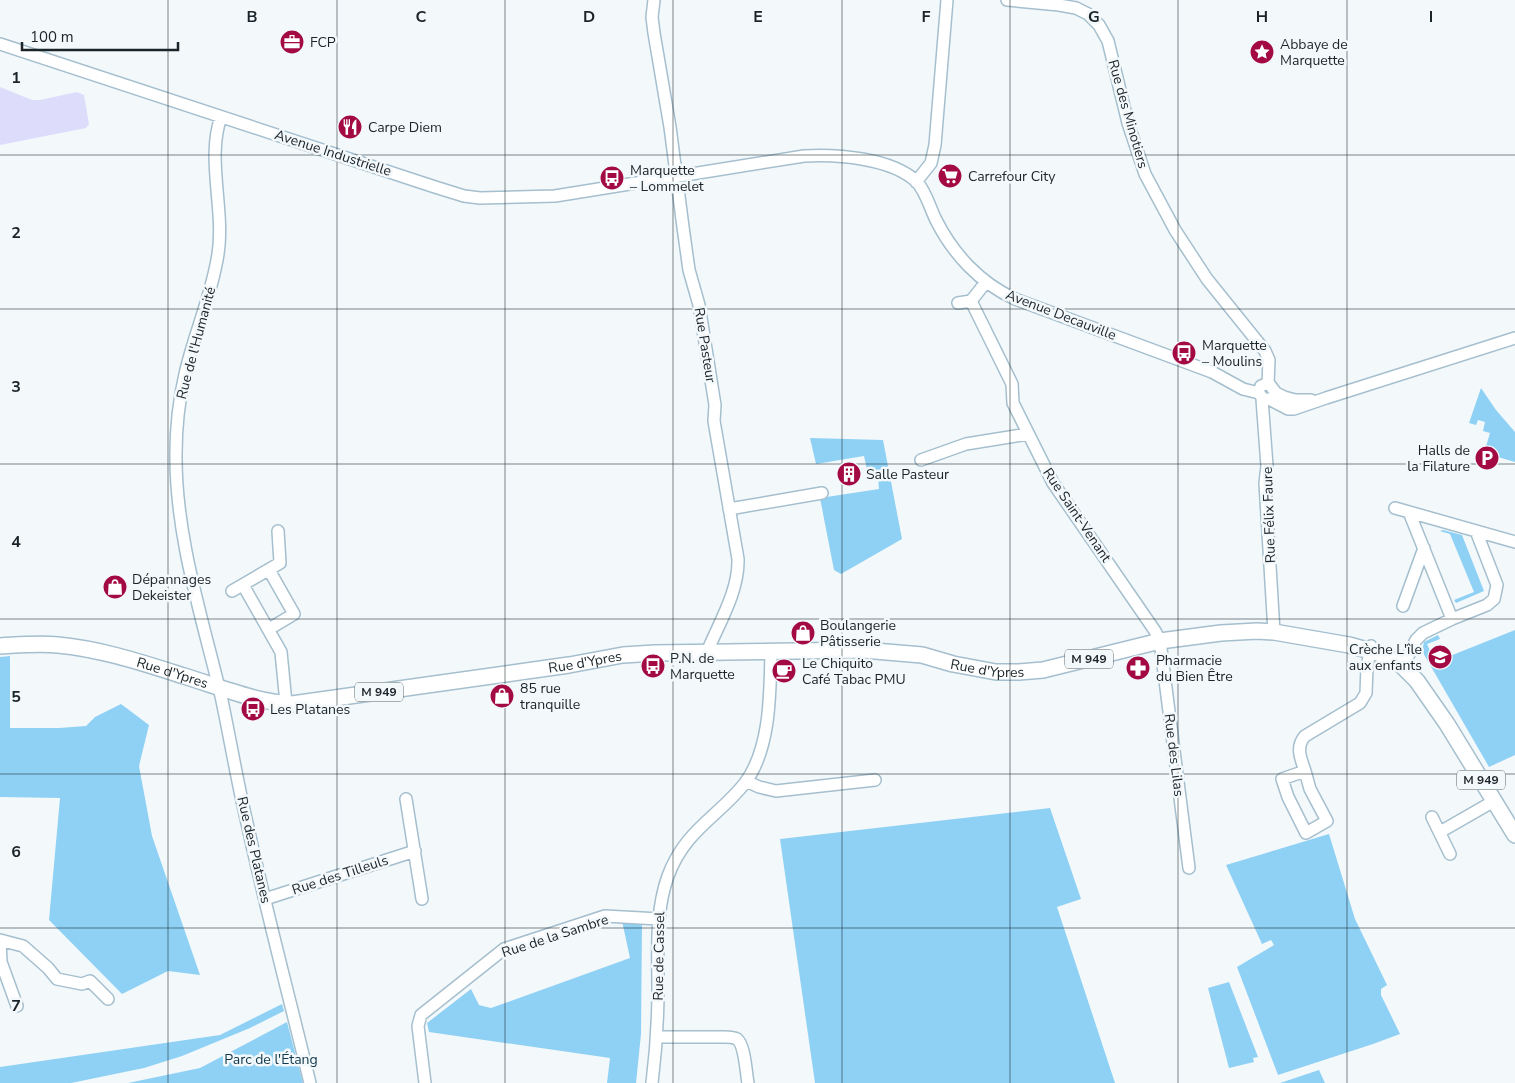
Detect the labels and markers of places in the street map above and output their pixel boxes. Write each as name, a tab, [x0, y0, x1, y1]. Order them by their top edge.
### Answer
office icon: FCP	[279, 29, 305, 55]
place label: FCP	[310, 33, 336, 52]
place label: Abbaye de Marquette	[1280, 35, 1348, 70]
place icon: Abbaye de Marquette	[1249, 39, 1275, 65]
restaurant icon: Carpe Diem	[337, 114, 363, 140]
place label: Carpe Diem	[368, 118, 442, 137]
place label: Marquette – Lommelet	[630, 161, 704, 196]
supermarket icon: Carrefour City	[937, 163, 963, 189]
bus stop icon: Marquette – Lommelet	[599, 165, 625, 191]
place label: Carrefour City	[968, 167, 1056, 186]
place label: Marquette – Moulins	[1202, 336, 1267, 371]
bus stop icon: Marquette – Moulins	[1171, 340, 1197, 366]
place label: Halls de la Filature	[1407, 441, 1470, 476]
parking icon: Halls de la Filature	[1474, 445, 1500, 471]
building icon: Salle Pasteur	[836, 461, 862, 487]
place label: Salle Pasteur	[866, 465, 949, 484]
place label: Dépannages Dekeister	[132, 570, 211, 605]
shop icon: Dépannages Dekeister	[102, 574, 128, 600]
place label: Boulangerie Pâtisserie	[820, 616, 896, 651]
shop icon: Boulangerie Pâtisserie	[790, 620, 816, 646]
place label: Crèche L'île aux enfants	[1349, 640, 1422, 675]
school or university icon: Crèche L'île aux enfants	[1427, 644, 1453, 670]
place label: P.N. de Marquette	[670, 649, 735, 684]
place label: Pharmacie du Bien Être	[1156, 651, 1233, 686]
bus stop icon: P.N. de Marquette	[640, 653, 666, 679]
place label: Le Chiquito Café Tabac PMU	[802, 654, 906, 689]
pharmacy icon: Pharmacie du Bien Être	[1125, 655, 1151, 681]
cafe icon: Le Chiquito Café Tabac PMU	[771, 658, 797, 684]
place label: 85 rue tranquille	[520, 679, 580, 714]
shop icon: 85 rue tranquille	[489, 683, 515, 709]
bus stop icon: Les Platanes	[240, 696, 266, 722]
place label: Les Platanes	[270, 700, 350, 719]

